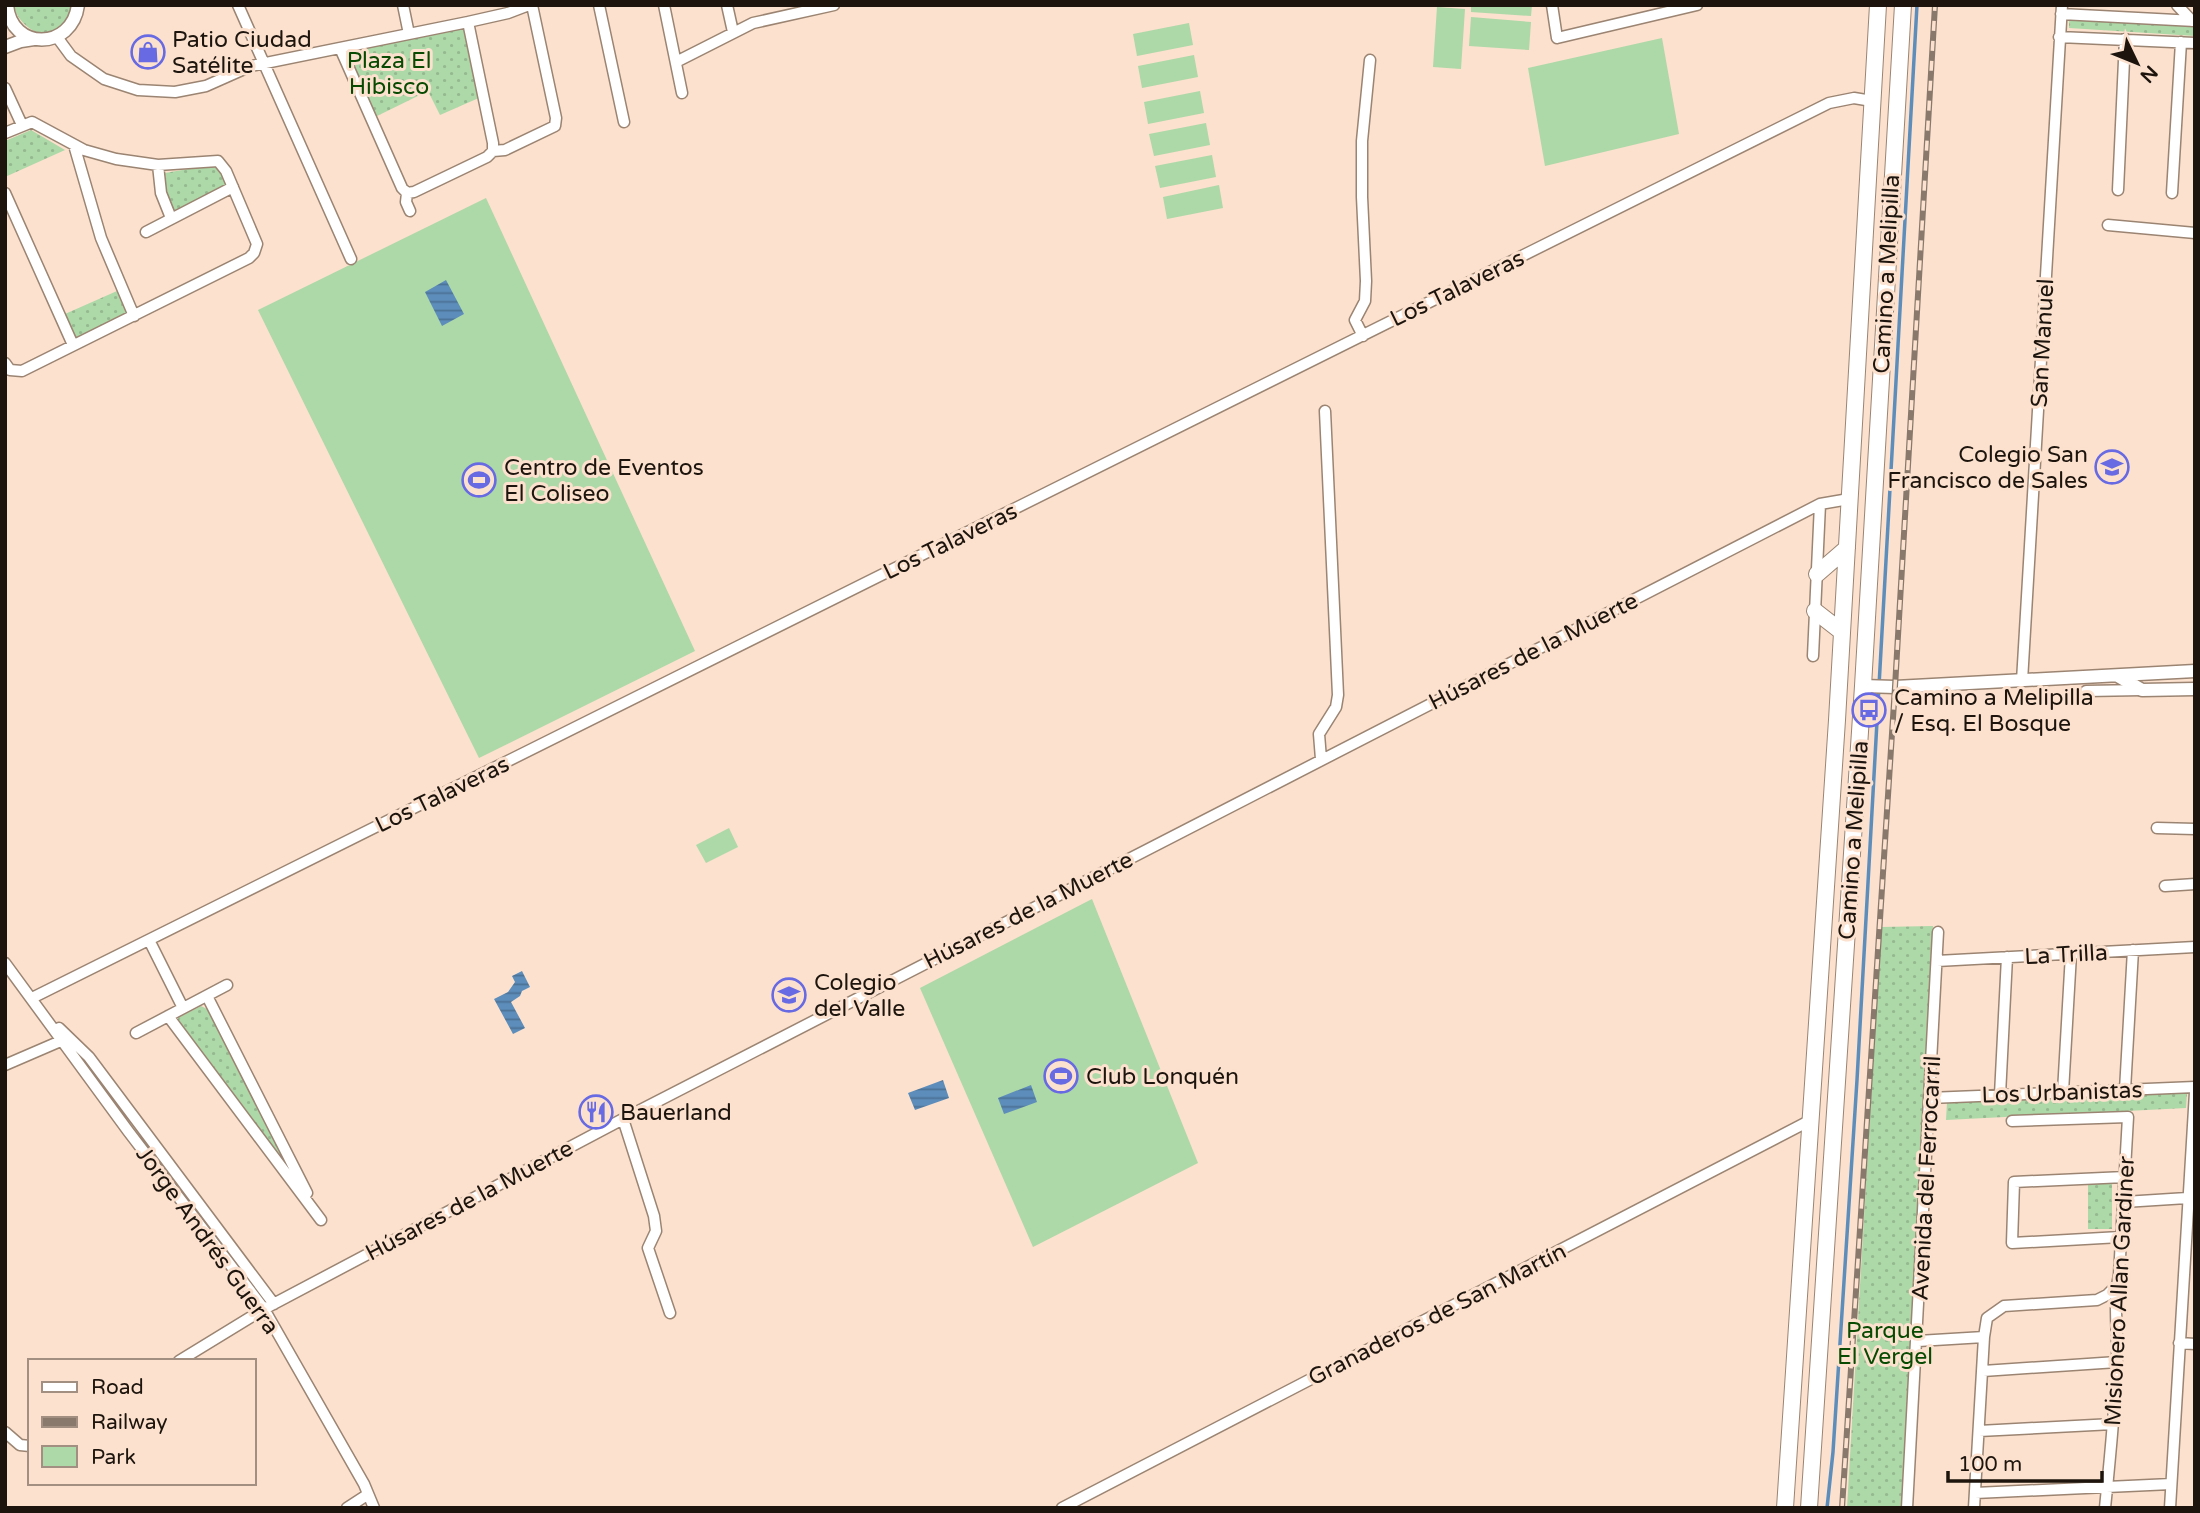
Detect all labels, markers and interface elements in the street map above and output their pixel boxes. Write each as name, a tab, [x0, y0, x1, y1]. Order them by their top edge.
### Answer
place label: Patio Ciudad Satélite	[172, 26, 312, 80]
north arrow	[2102, 28, 2172, 98]
shop icon: Patio Ciudad Satélite	[129, 33, 167, 71]
park label: Plaza El Hibisco	[347, 47, 431, 101]
text: N	[2135, 61, 2162, 87]
street label: Camino a Melipilla	[1868, 174, 1906, 374]
street label: Los Talaveras	[1386, 244, 1529, 333]
street label: San Manuel	[2026, 278, 2060, 408]
place label: Colegio San Francisco de Sales	[1887, 441, 2088, 495]
school or university icon: Colegio San Francisco de Sales	[2093, 448, 2131, 486]
place label: Centro de Eventos El Coliseo	[504, 454, 704, 508]
sports icon: Centro de Eventos El Coliseo	[460, 461, 498, 499]
street label: Los Talaveras	[879, 497, 1022, 586]
street label: Húsares de la Muerte	[1424, 587, 1643, 717]
place label: Camino a Melipilla / Esq. El Bosque	[1894, 684, 2094, 738]
bus stop icon: Camino a Melipilla / Esq. El Bosque	[1850, 691, 1888, 729]
street label: Camino a Melipilla	[1833, 740, 1875, 941]
street label: Los Talaveras	[371, 750, 514, 839]
street label: Húsares de la Muerte	[919, 846, 1138, 976]
street label: La Trilla	[2024, 939, 2109, 971]
place label: Colegio del Valle	[814, 969, 905, 1023]
school or university icon: Colegio del Valle	[770, 976, 808, 1014]
street label: Avenida del Ferrocarril	[1907, 1055, 1947, 1301]
sports icon: Club Lonquén	[1042, 1057, 1080, 1095]
place label: Club Lonquén	[1086, 1063, 1239, 1091]
street label: Los Urbanistas	[1981, 1076, 2143, 1110]
restaurant icon: Bauerland	[577, 1093, 615, 1131]
place label: Bauerland	[620, 1099, 732, 1127]
street label: Húsares de la Muerte	[361, 1134, 578, 1267]
street label: Jorge Andrés Guerra	[130, 1141, 285, 1340]
street label: Misionero Allan Gardiner	[2099, 1155, 2141, 1427]
street label: Granaderos de San Martín	[1304, 1237, 1571, 1392]
park label: Parque El Vergel	[1837, 1317, 1933, 1371]
legend	[28, 1359, 256, 1485]
text: Road	[91, 1375, 144, 1400]
text: Railway	[91, 1410, 168, 1435]
scale bar	[1948, 1440, 2102, 1484]
text: Park	[91, 1445, 136, 1470]
text: 100 m	[1958, 1452, 2022, 1477]

